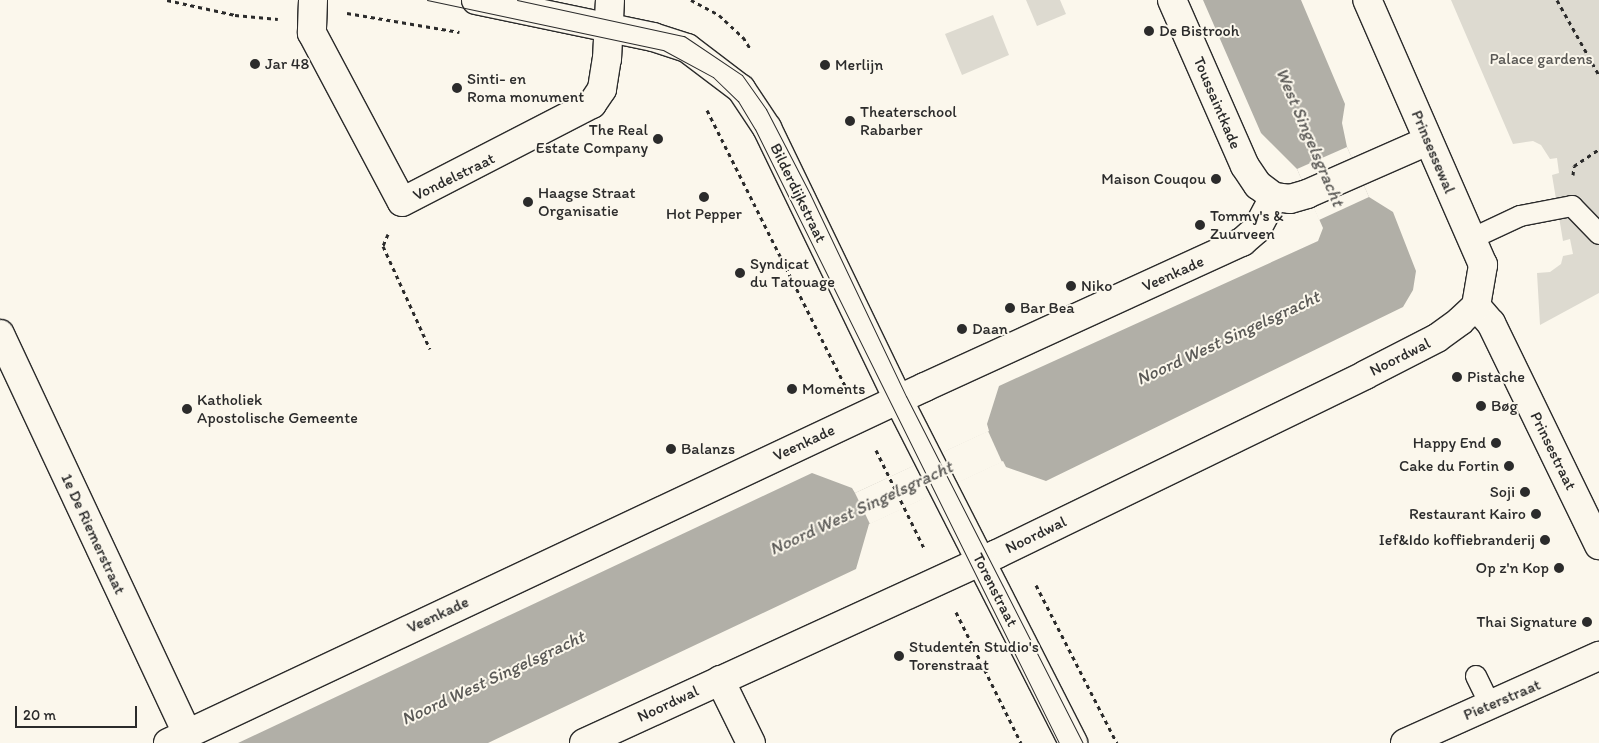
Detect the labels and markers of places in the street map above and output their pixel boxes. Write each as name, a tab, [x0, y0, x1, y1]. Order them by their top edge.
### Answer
place label: De Bistrooh	[1159, 21, 1240, 41]
marker: De Bistrooh	[1143, 25, 1155, 37]
place label: Jar 48	[265, 54, 309, 74]
place label: Merlijn	[835, 55, 883, 75]
marker: Jar 48	[249, 58, 261, 70]
marker: Merlijn	[819, 59, 831, 71]
place label: Sinti- en Roma monument	[467, 69, 585, 107]
marker: Sinti- en Roma monument	[451, 82, 463, 94]
place label: Theaterschool Rabarber	[860, 102, 957, 140]
marker: Theaterschool Rabarber	[844, 115, 856, 127]
place label: The Real Estate Company	[536, 120, 648, 158]
marker: The Real Estate Company	[652, 133, 664, 145]
place label: Maison Couqou	[1101, 169, 1206, 189]
marker: Maison Couqou	[1210, 173, 1222, 185]
place label: Haagse Straat Organisatie	[538, 183, 635, 221]
marker: Hot Pepper	[698, 191, 710, 203]
marker: Haagse Straat Organisatie	[522, 196, 534, 208]
place label: Hot Pepper	[666, 204, 742, 224]
place label: Tommy's & Zuurveen	[1210, 206, 1284, 244]
marker: Tommy's & Zuurveen	[1194, 219, 1206, 231]
place label: Syndicat du Tatouage	[750, 254, 834, 292]
marker: Syndicat du Tatouage	[734, 267, 746, 279]
place label: Niko	[1081, 276, 1112, 296]
marker: Niko	[1065, 280, 1077, 292]
place label: Bar Bea	[1020, 298, 1074, 318]
marker: Bar Bea	[1004, 302, 1016, 314]
place label: Daan	[972, 319, 1008, 339]
marker: Daan	[956, 323, 968, 335]
place label: Pistache	[1467, 367, 1525, 387]
marker: Pistache	[1451, 371, 1463, 383]
place label: Moments	[802, 379, 865, 399]
marker: Moments	[786, 383, 798, 395]
place label: Katholiek Apostolische Gemeente	[197, 390, 358, 428]
place label: Bøg	[1491, 396, 1518, 416]
marker: Bøg	[1475, 400, 1487, 412]
marker: Katholiek Apostolische Gemeente	[181, 403, 193, 415]
place label: Happy End	[1413, 433, 1486, 453]
marker: Happy End	[1490, 437, 1502, 449]
place label: Balanzs	[681, 439, 735, 459]
marker: Balanzs	[665, 443, 677, 455]
place label: Cake du Fortin	[1398, 456, 1499, 476]
marker: Cake du Fortin	[1503, 460, 1515, 472]
place label: Soji	[1490, 482, 1515, 502]
marker: Soji	[1519, 486, 1531, 498]
place label: Restaurant Kairo	[1408, 504, 1526, 524]
marker: Restaurant Kairo	[1530, 508, 1542, 520]
place label: Ief&Ido koffiebranderij	[1378, 530, 1535, 550]
marker: Ief&Ido koffiebranderij	[1539, 534, 1551, 546]
place label: Op z'n Kop	[1476, 558, 1549, 578]
marker: Op z'n Kop	[1553, 562, 1565, 574]
place label: Thai Signature	[1477, 612, 1577, 632]
marker: Thai Signature	[1581, 616, 1593, 628]
place label: Studenten Studio's Torenstraat	[909, 637, 1039, 675]
marker: Studenten Studio's Torenstraat	[893, 650, 905, 662]

